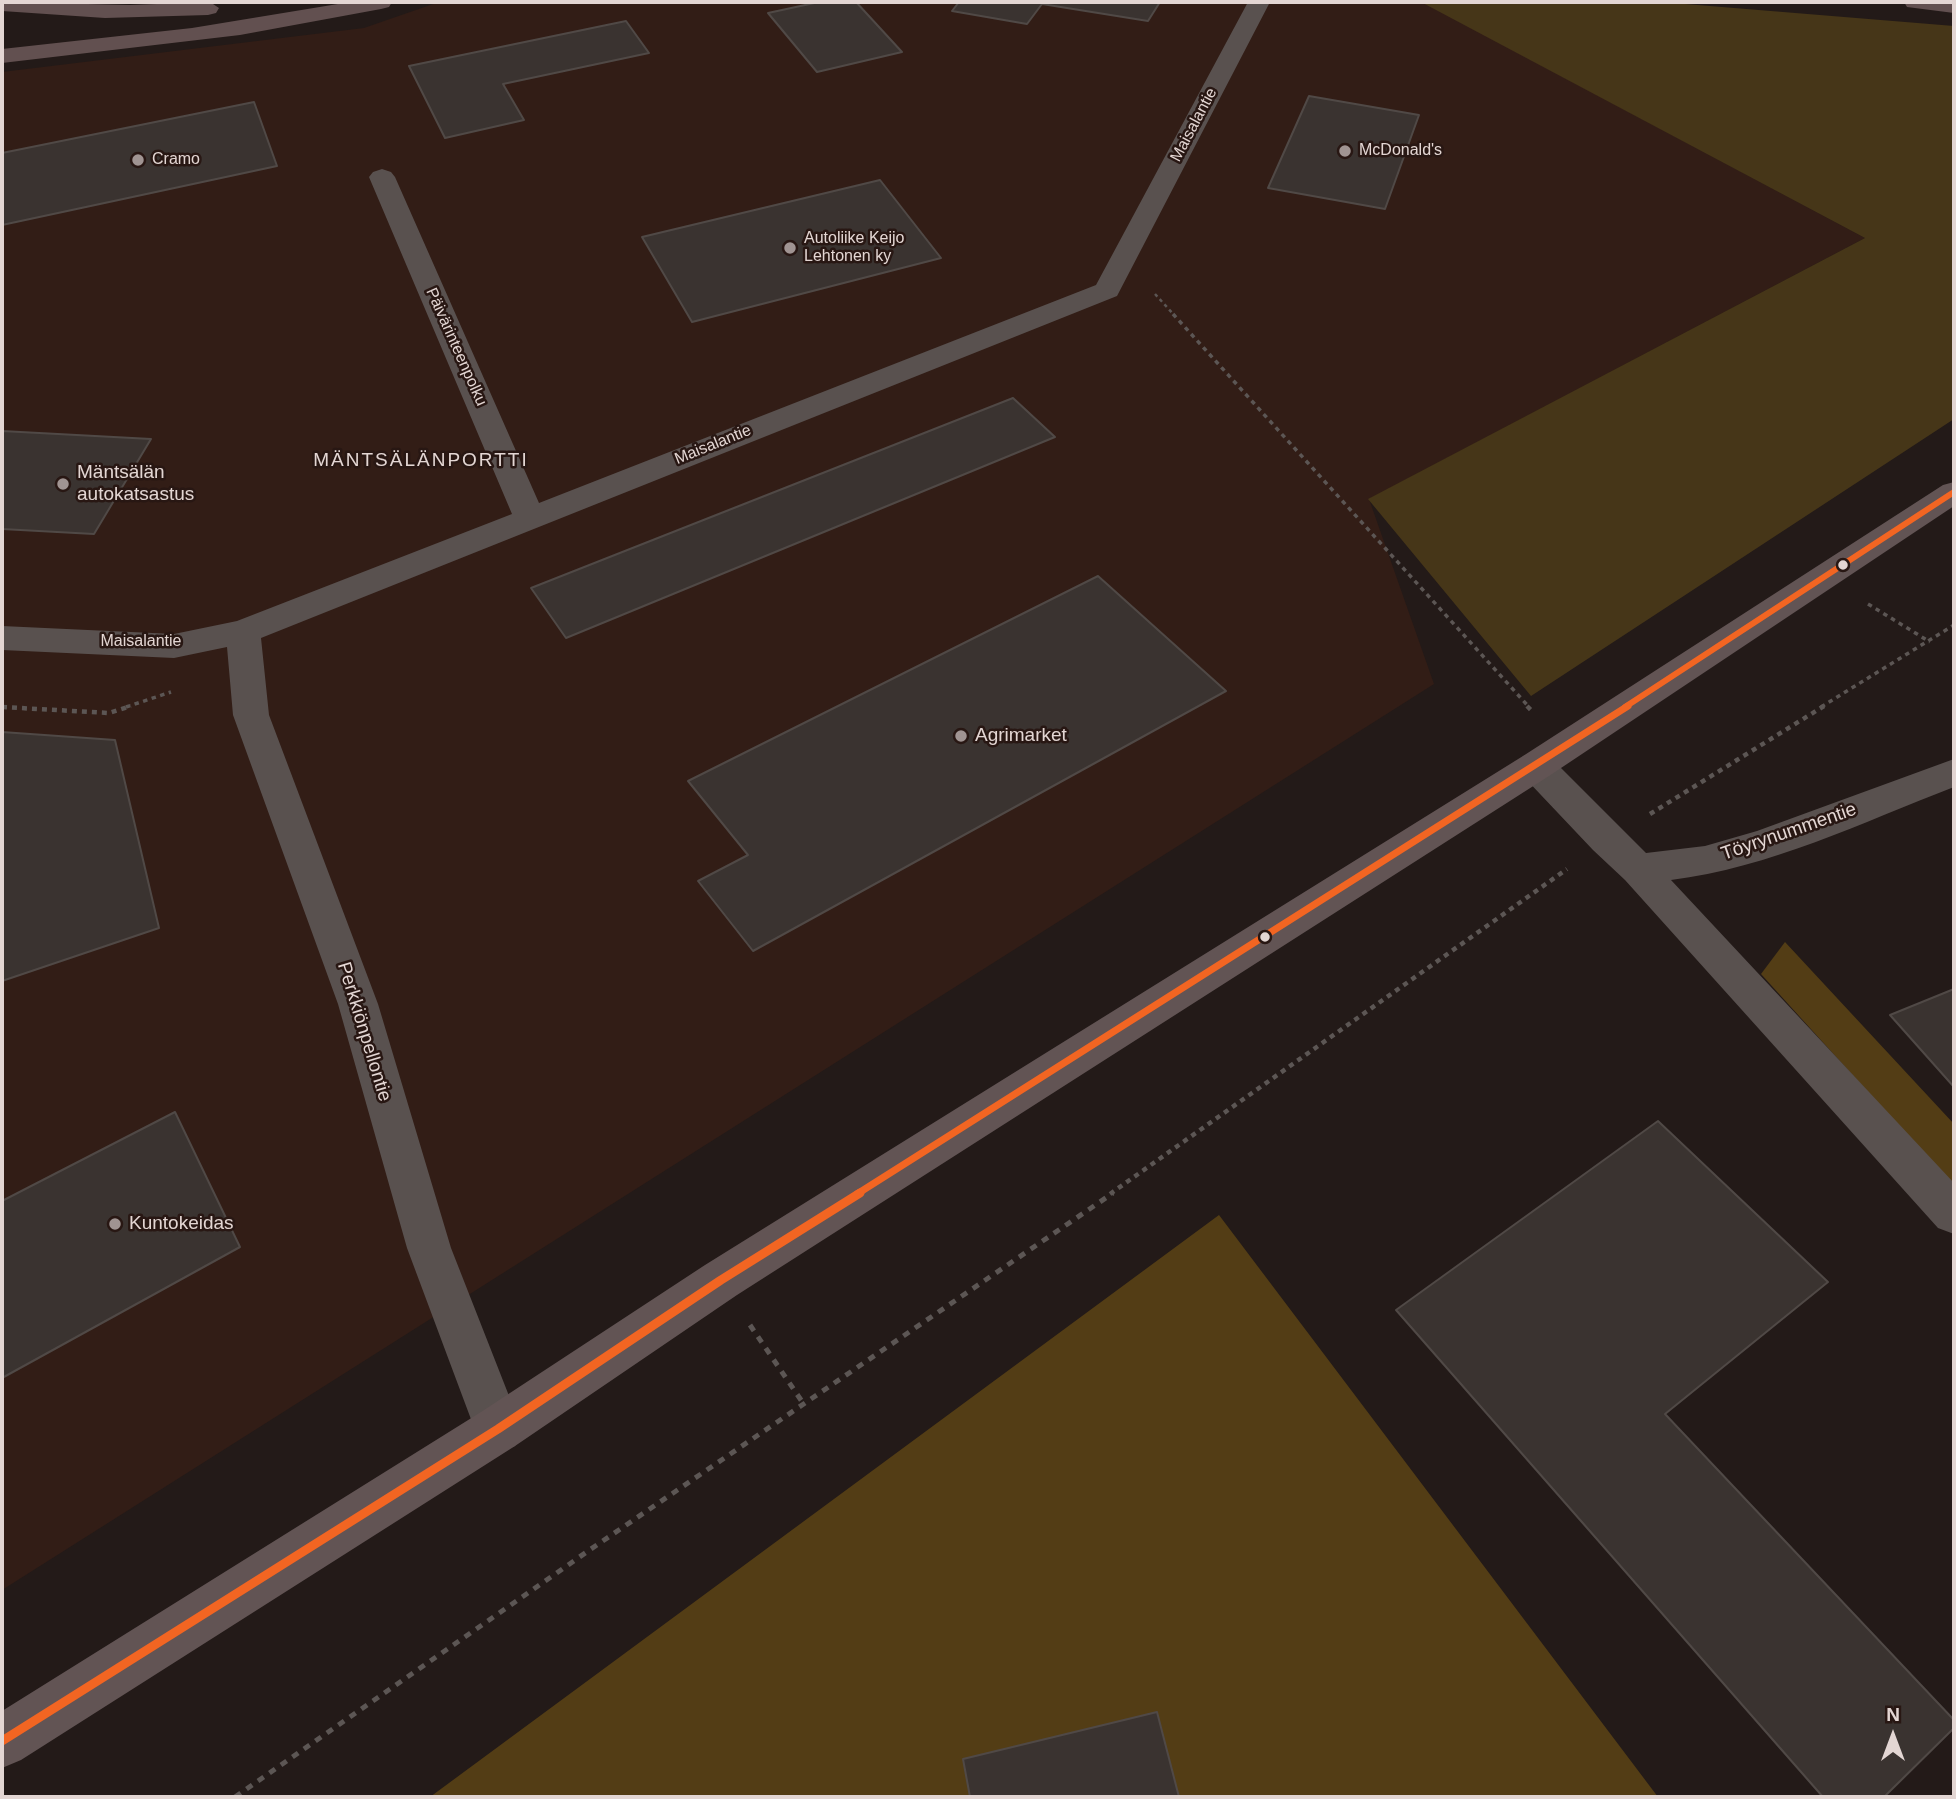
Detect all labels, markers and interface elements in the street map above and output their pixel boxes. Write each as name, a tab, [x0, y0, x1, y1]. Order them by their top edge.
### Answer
street label: Maisalantie	[1167, 85, 1221, 165]
place label: McDonald's	[1359, 141, 1442, 161]
marker: McDonald's	[1337, 143, 1353, 159]
place label: Cramo	[152, 150, 200, 170]
marker: Cramo	[130, 152, 146, 168]
place label: Autoliike Keijo Lehtonen ky	[804, 229, 904, 267]
marker: Autoliike Keijo Lehtonen ky	[782, 240, 798, 256]
street label: Päivärinteenpolku	[421, 285, 491, 409]
street label: Maisalantie	[672, 421, 754, 469]
district label: MÄNTSÄLÄNPORTTI	[315, 450, 527, 472]
place label: Mäntsälän autokatsastus	[77, 462, 194, 506]
marker: Mäntsälän autokatsastus	[55, 476, 71, 492]
unlabelled marker	[1836, 558, 1850, 572]
street label: Maisalantie	[101, 632, 181, 652]
place label: Agrimarket	[975, 725, 1067, 747]
marker: Agrimarket	[953, 728, 969, 744]
street label: Töyrynummentie	[1718, 798, 1860, 866]
unlabelled marker	[1258, 930, 1272, 944]
street label: Perkkiönpellontie	[332, 959, 396, 1105]
place label: Kuntokeidas	[129, 1213, 234, 1235]
marker: Kuntokeidas	[107, 1216, 123, 1232]
north arrow	[1858, 1701, 1928, 1771]
text: N	[1886, 1704, 1900, 1725]

